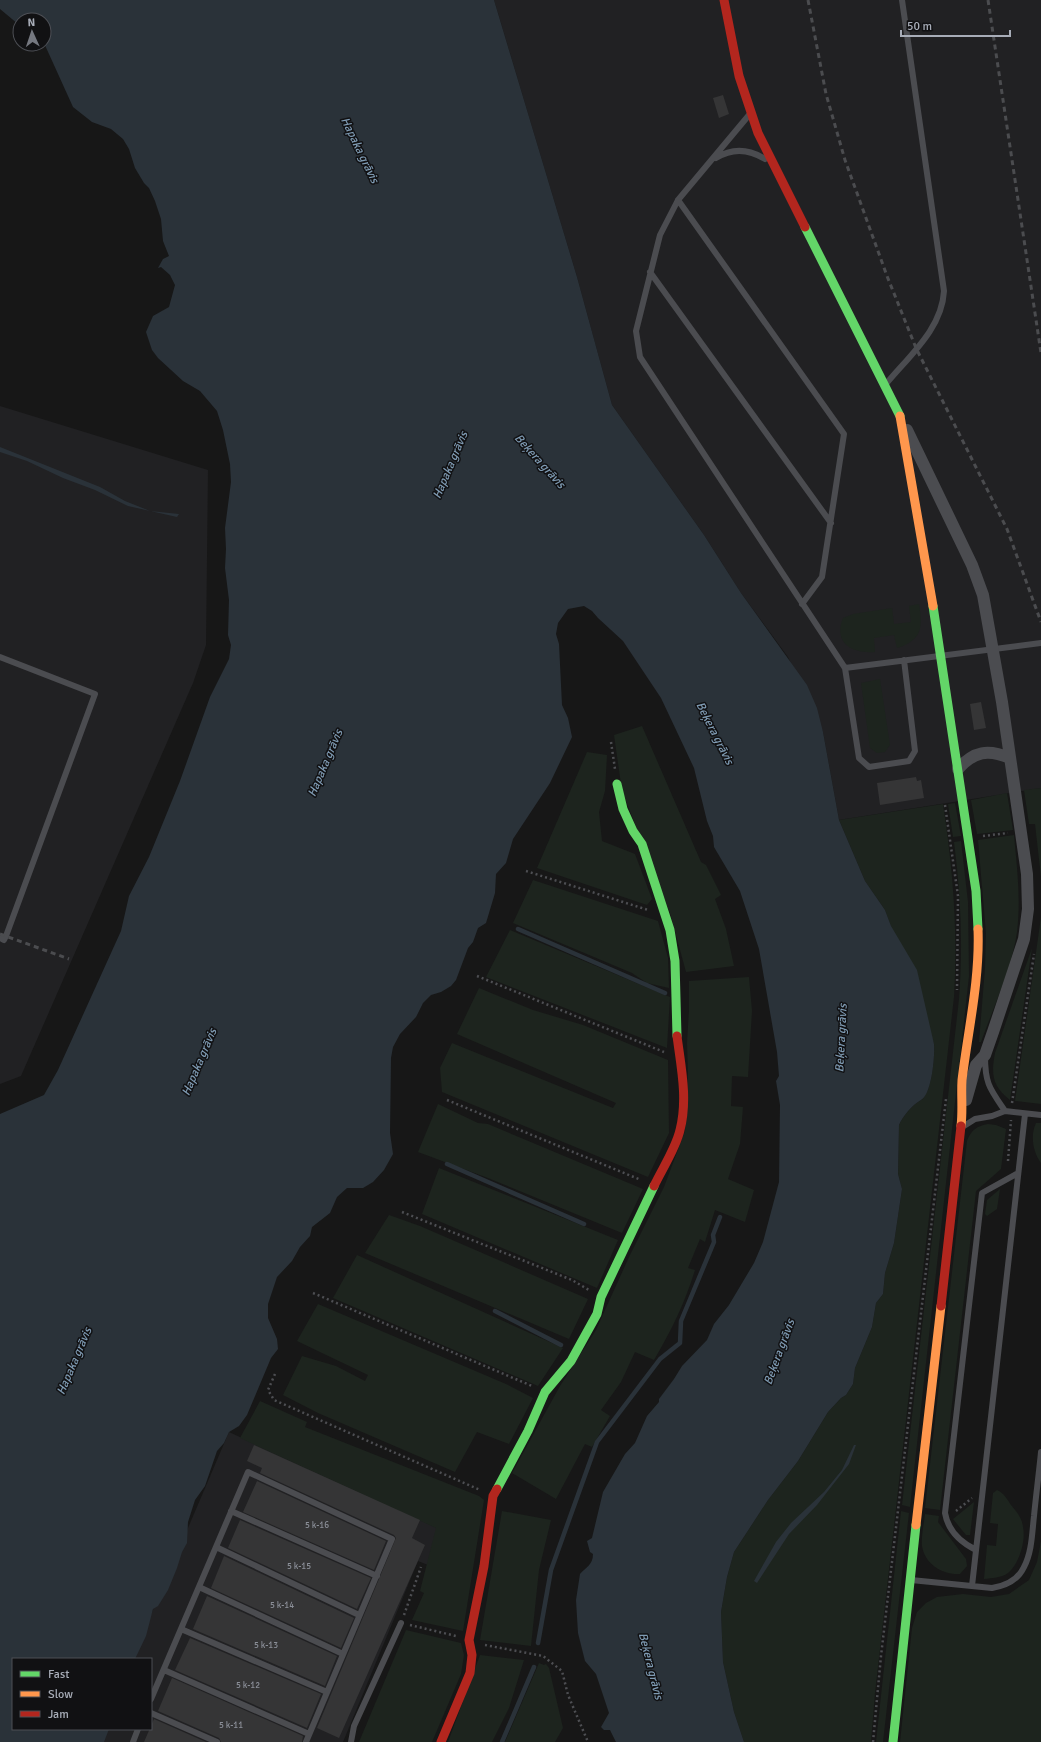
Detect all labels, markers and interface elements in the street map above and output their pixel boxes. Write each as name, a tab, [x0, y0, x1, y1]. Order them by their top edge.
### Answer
north arrow	[12, 12, 52, 52]
scale bar	[901, 12, 1010, 38]
text: N	[27, 16, 36, 29]
text: 50 m	[907, 19, 932, 34]
water label: Hapaka grāvis	[337, 115, 383, 187]
water label: Hapaka grāvis	[430, 428, 472, 501]
water label: Beķera grāvis	[511, 431, 569, 493]
water label: Beķera grāvis	[692, 699, 738, 769]
water label: Hapaka grāvis	[305, 726, 347, 799]
water label: Beķera grāvis	[832, 1002, 851, 1073]
water label: Hapaka grāvis	[179, 1025, 221, 1098]
water label: Beķera grāvis	[761, 1316, 799, 1387]
water label: Hapaka grāvis	[54, 1324, 96, 1397]
house number: 5 k-16	[305, 1520, 329, 1531]
house number: 5 k-15	[287, 1561, 311, 1572]
house number: 5 k-14	[270, 1600, 294, 1611]
water label: Beķera grāvis	[635, 1631, 666, 1703]
house number: 5 k-13	[254, 1640, 278, 1651]
legend	[12, 1658, 152, 1730]
text: Fast	[48, 1667, 69, 1682]
house number: 5 k-12	[236, 1680, 260, 1691]
text: Slow	[48, 1687, 73, 1702]
text: Jam	[48, 1707, 69, 1722]
house number: 5 k-11	[219, 1720, 243, 1731]

